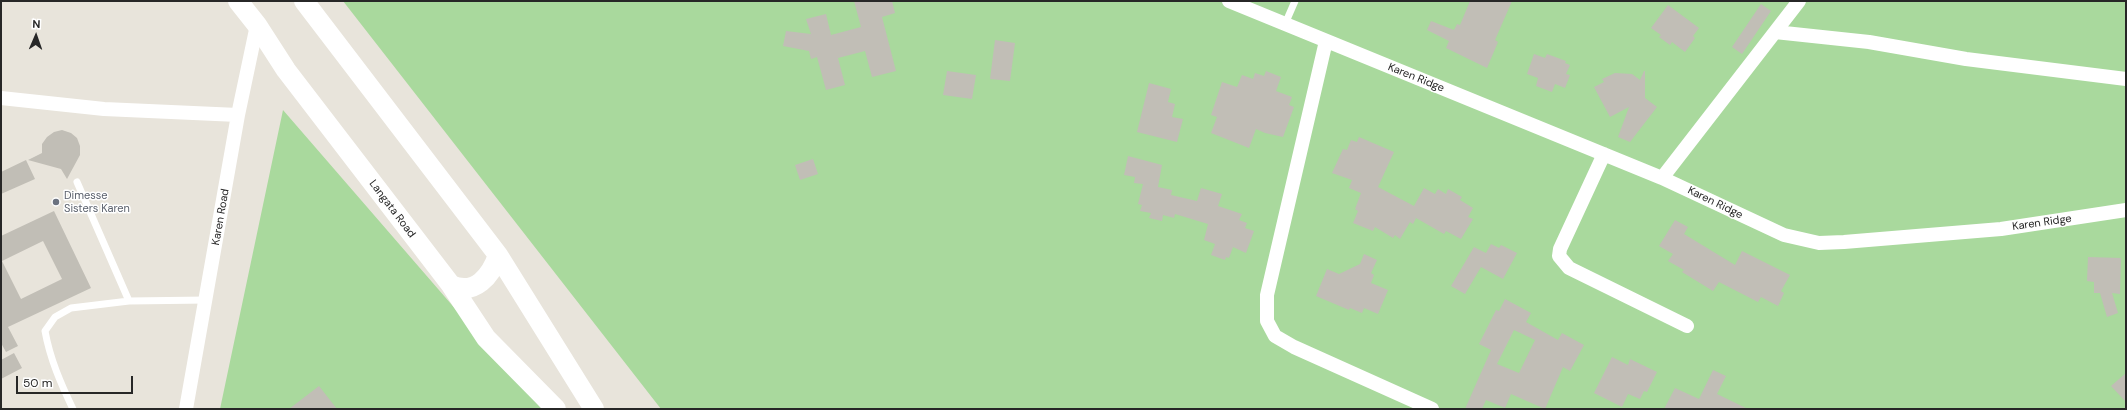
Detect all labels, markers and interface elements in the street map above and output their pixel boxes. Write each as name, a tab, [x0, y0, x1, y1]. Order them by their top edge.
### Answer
north arrow	[16, 16, 56, 56]
text: N	[32, 17, 41, 31]
street label: Karen Ridge	[1386, 61, 1446, 95]
street label: Langata Road	[366, 178, 418, 240]
street label: Karen Ridge	[1685, 184, 1745, 222]
street label: Karen Road	[210, 188, 232, 246]
place label: Dimesse Sisters Karen	[64, 189, 130, 215]
marker: Dimesse Sisters Karen	[51, 197, 61, 207]
street label: Karen Ridge	[2011, 212, 2073, 234]
scale bar	[18, 368, 135, 394]
text: 50 m	[23, 375, 52, 391]

